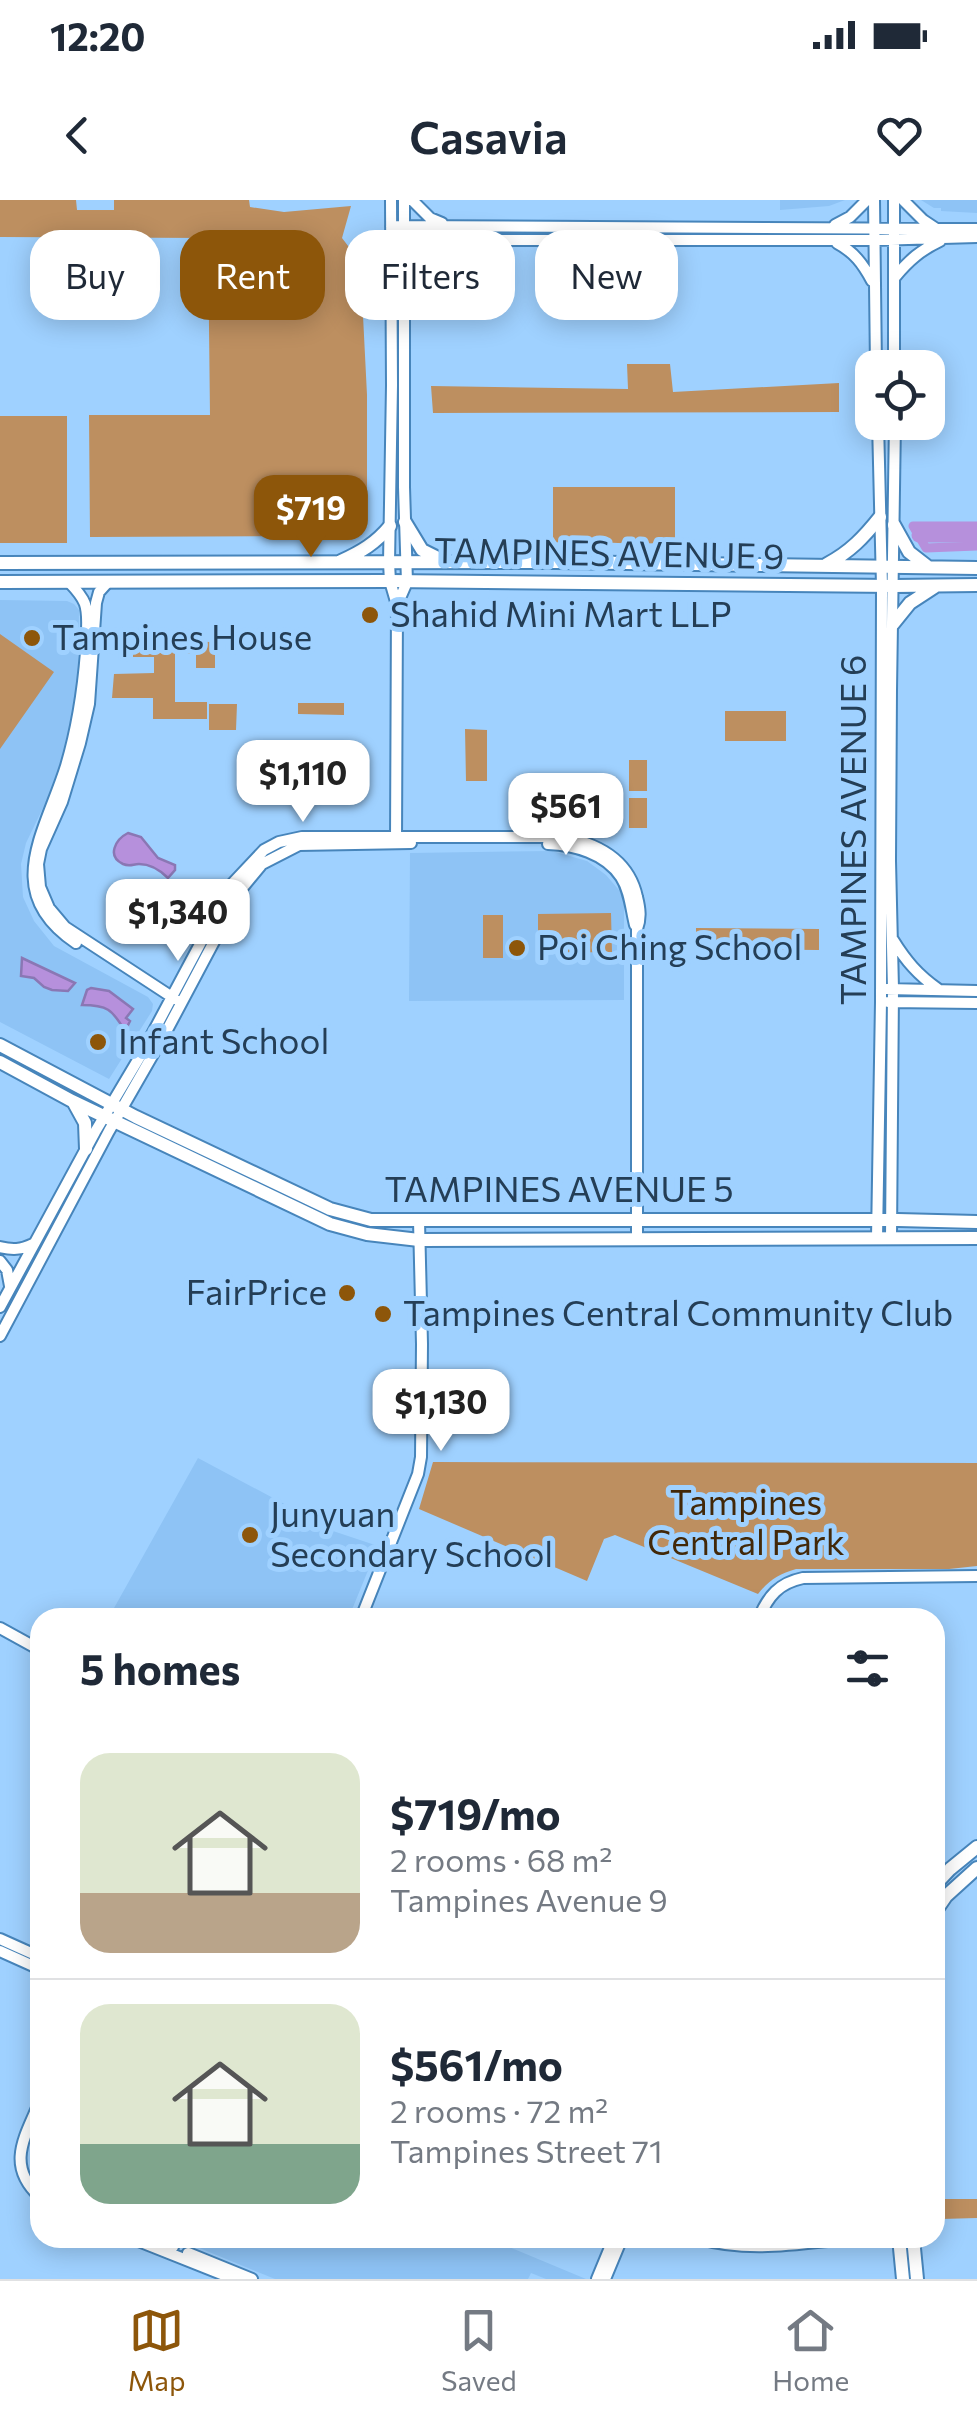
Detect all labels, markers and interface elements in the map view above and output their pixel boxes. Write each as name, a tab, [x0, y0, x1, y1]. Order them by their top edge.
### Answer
text: 12:20	[50, 12, 146, 59]
icon: back	[50, 108, 105, 163]
text: Casavia	[409, 108, 568, 163]
icon: heart	[872, 108, 927, 163]
chip: Buy	[30, 230, 160, 320]
chip: Rent	[180, 230, 325, 320]
chip: Filters	[345, 230, 515, 320]
chip: New	[535, 230, 678, 320]
map controls	[855, 350, 945, 440]
button: locate	[855, 350, 945, 440]
pin: $719	[252, 475, 370, 560]
text: $719	[276, 487, 346, 527]
street label: TAMPINES AVENUE 9	[434, 527, 785, 576]
place label: Shahid Mini Mart LLP	[390, 591, 732, 634]
marker: Shahid Mini Mart LLP	[359, 604, 381, 626]
place label: Tampines House	[52, 614, 312, 657]
marker: Tampines House	[21, 627, 43, 649]
street label: TAMPINES AVENUE 6	[830, 655, 873, 1005]
pin: $1,110	[222, 740, 384, 825]
text: $1,110	[259, 752, 347, 792]
pin: $561	[507, 773, 625, 858]
text: $561	[530, 785, 602, 825]
pin: $1,340	[97, 879, 259, 964]
text: $1,340	[128, 891, 228, 931]
place label: Poi Ching School	[537, 924, 802, 967]
marker: Poi Ching School	[506, 937, 528, 959]
place label: Infant School	[118, 1018, 329, 1061]
marker: Infant School	[87, 1031, 109, 1053]
street label: TAMPINES AVENUE 5	[384, 1166, 734, 1209]
place label: FairPrice	[186, 1269, 327, 1312]
marker: FairPrice	[336, 1282, 358, 1304]
place label: Tampines Central Community Club	[403, 1290, 953, 1333]
marker: Tampines Central Community Club	[372, 1303, 394, 1325]
pin: $1,130	[360, 1369, 522, 1454]
text: $1,130	[395, 1381, 487, 1421]
park label: Tampines Central Park	[647, 1479, 845, 1562]
place label: Junyuan Secondary School	[270, 1491, 553, 1574]
marker: Junyuan Secondary School	[239, 1524, 261, 1546]
icon: filters	[840, 1641, 895, 1696]
text: 5 homes	[80, 1642, 240, 1694]
text: $719/mo	[390, 1787, 561, 1839]
icon: home	[160, 1793, 280, 1913]
text: 2 rooms · 68 m²	[390, 1839, 612, 1879]
text: Tampines Avenue 9	[390, 1879, 668, 1919]
text: $561/mo	[390, 2038, 563, 2090]
icon: home	[160, 2044, 280, 2164]
text: 2 rooms · 72 m²	[390, 2090, 608, 2130]
text: Tampines Street 71	[390, 2130, 663, 2170]
tab: Map	[128, 2303, 186, 2397]
tab: Saved	[441, 2303, 517, 2397]
tab: Home	[772, 2303, 849, 2397]

